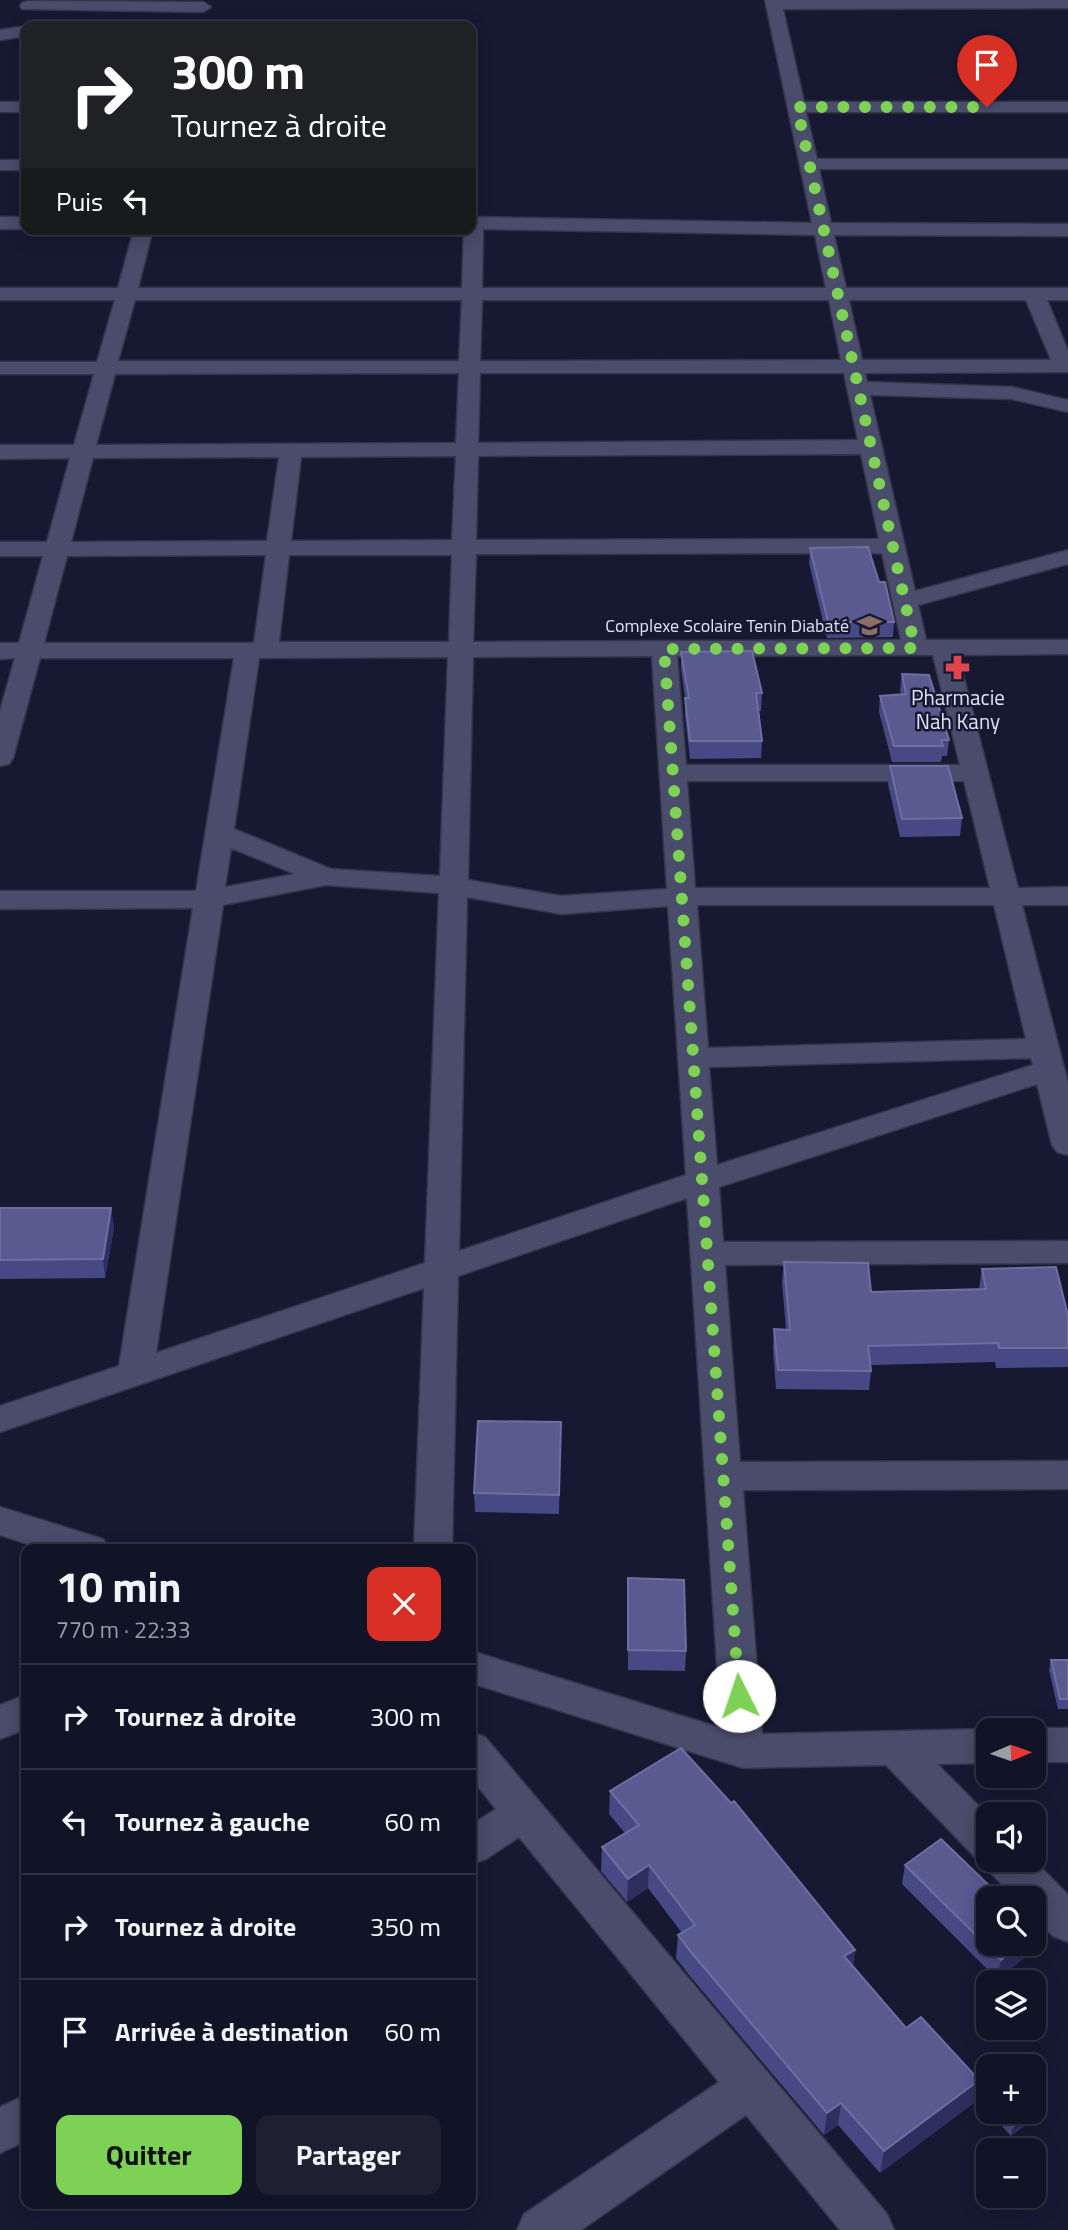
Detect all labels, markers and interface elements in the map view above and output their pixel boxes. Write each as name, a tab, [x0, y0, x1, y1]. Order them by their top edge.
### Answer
text: 300 m	[171, 33, 305, 108]
pin	[957, 35, 1017, 107]
icon: arrive	[968, 46, 1006, 84]
icon: right	[56, 49, 147, 140]
text: Tournez à droite	[171, 101, 387, 149]
text: Puis	[56, 182, 103, 221]
icon: left	[117, 182, 155, 220]
school or university icon: Complexe Scolaire Tenin Diabaté	[855, 611, 883, 639]
place label: Complexe Scolaire Tenin Diabaté	[605, 612, 849, 639]
pharmacy icon: Pharmacie Nah Kany	[944, 654, 972, 682]
place label: Pharmacie Nah Kany	[911, 681, 1005, 737]
text: 10 min	[56, 1554, 182, 1618]
button: close	[367, 1567, 441, 1641]
text: 770 m · 22:33	[56, 1612, 191, 1647]
position arrow	[702, 1659, 776, 1733]
text: Tournez à droite	[115, 1697, 296, 1736]
text: 300 m	[370, 1697, 441, 1736]
icon: right	[56, 1698, 94, 1736]
north arrow	[976, 1718, 1046, 1788]
map controls	[976, 1718, 1046, 2208]
text: Tournez à gauche	[115, 1802, 310, 1841]
text: 60 m	[384, 1802, 441, 1841]
button: sound	[976, 1802, 1046, 1872]
icon: left	[56, 1803, 94, 1841]
button: search	[976, 1886, 1046, 1956]
text: Tournez à droite	[115, 1907, 296, 1946]
text: 350 m	[370, 1907, 441, 1946]
icon: right	[56, 1908, 94, 1946]
button: layers	[976, 1970, 1046, 2040]
text: Arrivée à destination	[115, 2012, 349, 2051]
text: 60 m	[384, 2012, 441, 2051]
icon: arrive	[56, 2013, 94, 2051]
button: +	[976, 2054, 1046, 2124]
button: Quitter	[56, 2115, 242, 2195]
button: Partager	[256, 2115, 441, 2195]
button: −	[976, 2138, 1046, 2208]

